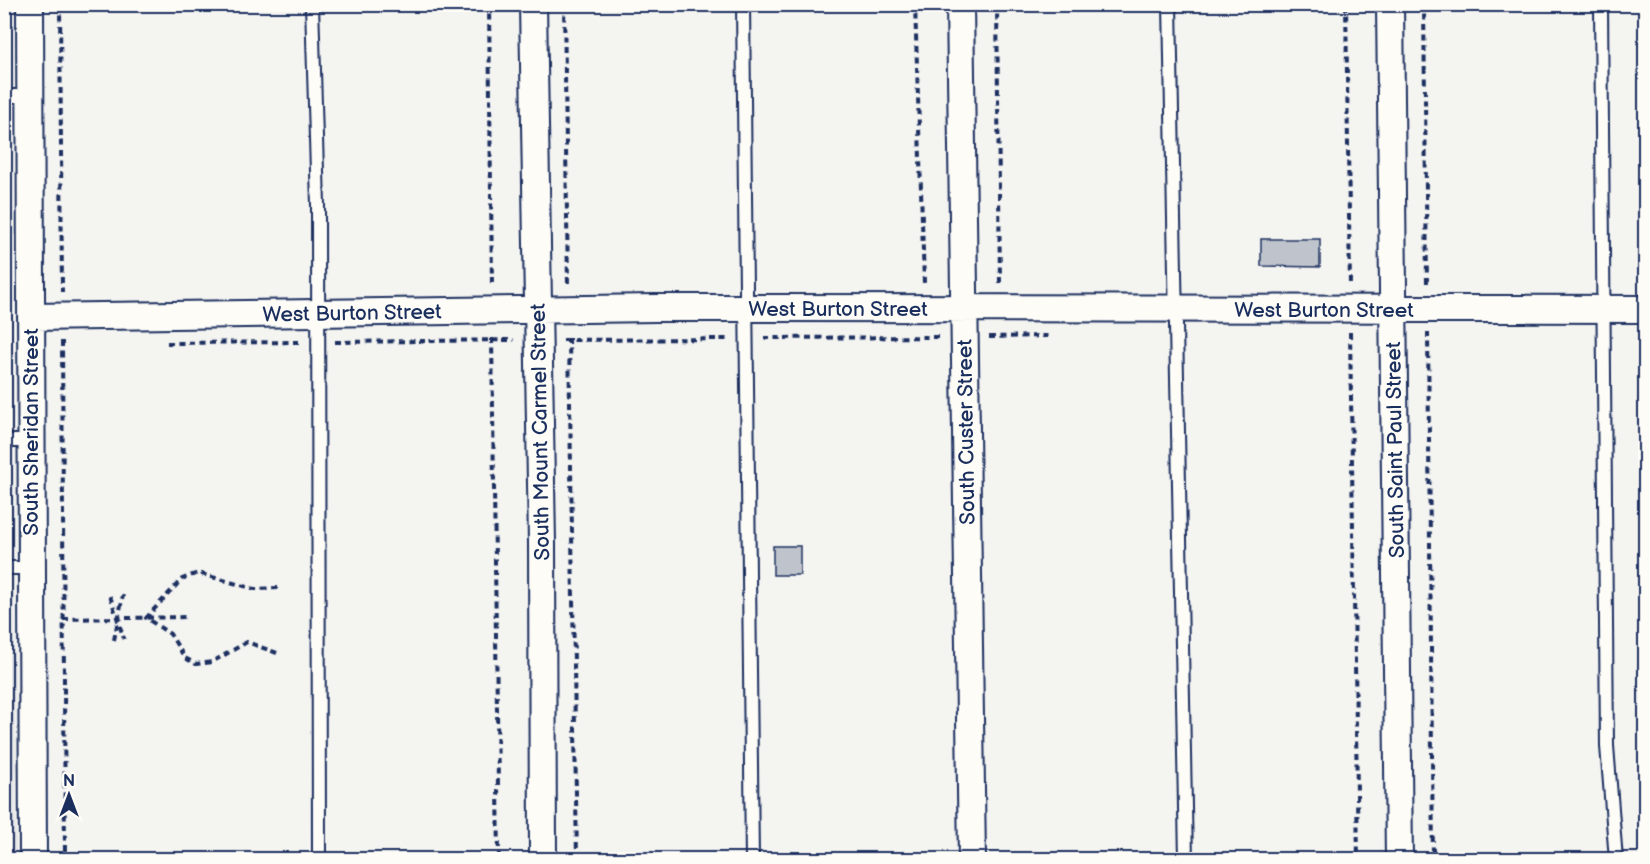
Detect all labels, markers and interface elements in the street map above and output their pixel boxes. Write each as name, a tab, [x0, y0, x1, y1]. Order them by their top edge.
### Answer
street label: West Burton Street	[748, 297, 928, 322]
street label: West Burton Street	[1234, 298, 1414, 323]
street label: West Burton Street	[262, 299, 442, 328]
street label: South Mount Carmel Street	[526, 303, 555, 561]
street label: South Sheridan Street	[19, 328, 44, 536]
street label: South Custer Street	[952, 338, 981, 525]
street label: South Saint Paul Street	[1381, 341, 1410, 558]
north arrow	[39, 765, 99, 825]
text: N	[63, 772, 75, 791]

